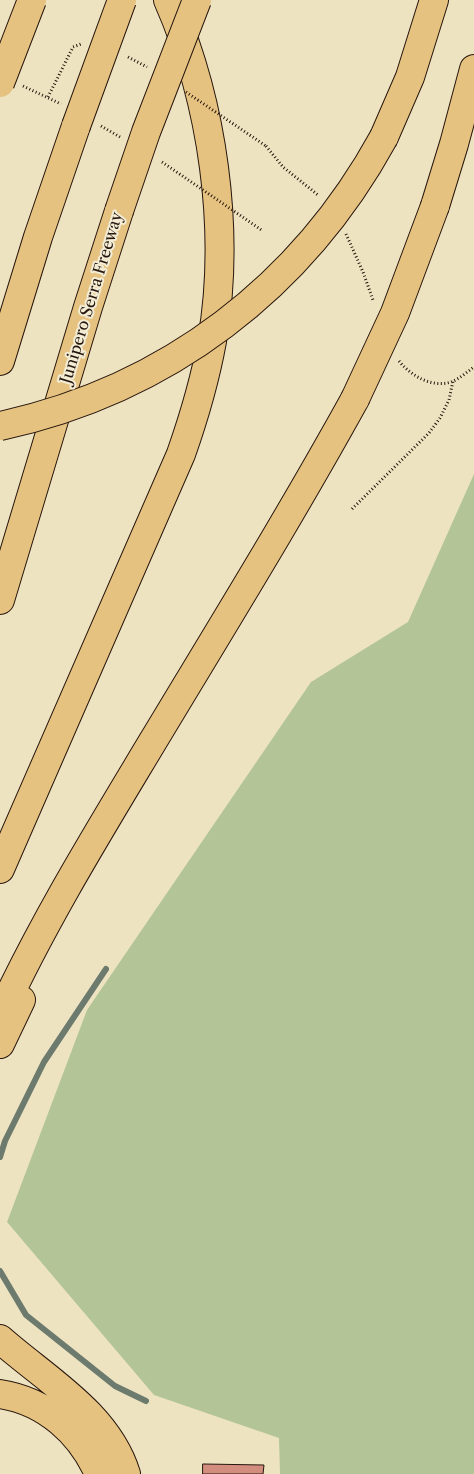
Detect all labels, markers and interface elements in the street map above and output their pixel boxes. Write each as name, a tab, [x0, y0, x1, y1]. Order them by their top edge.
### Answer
street label: Junipero Serra Freeway	[57, 210, 127, 386]

